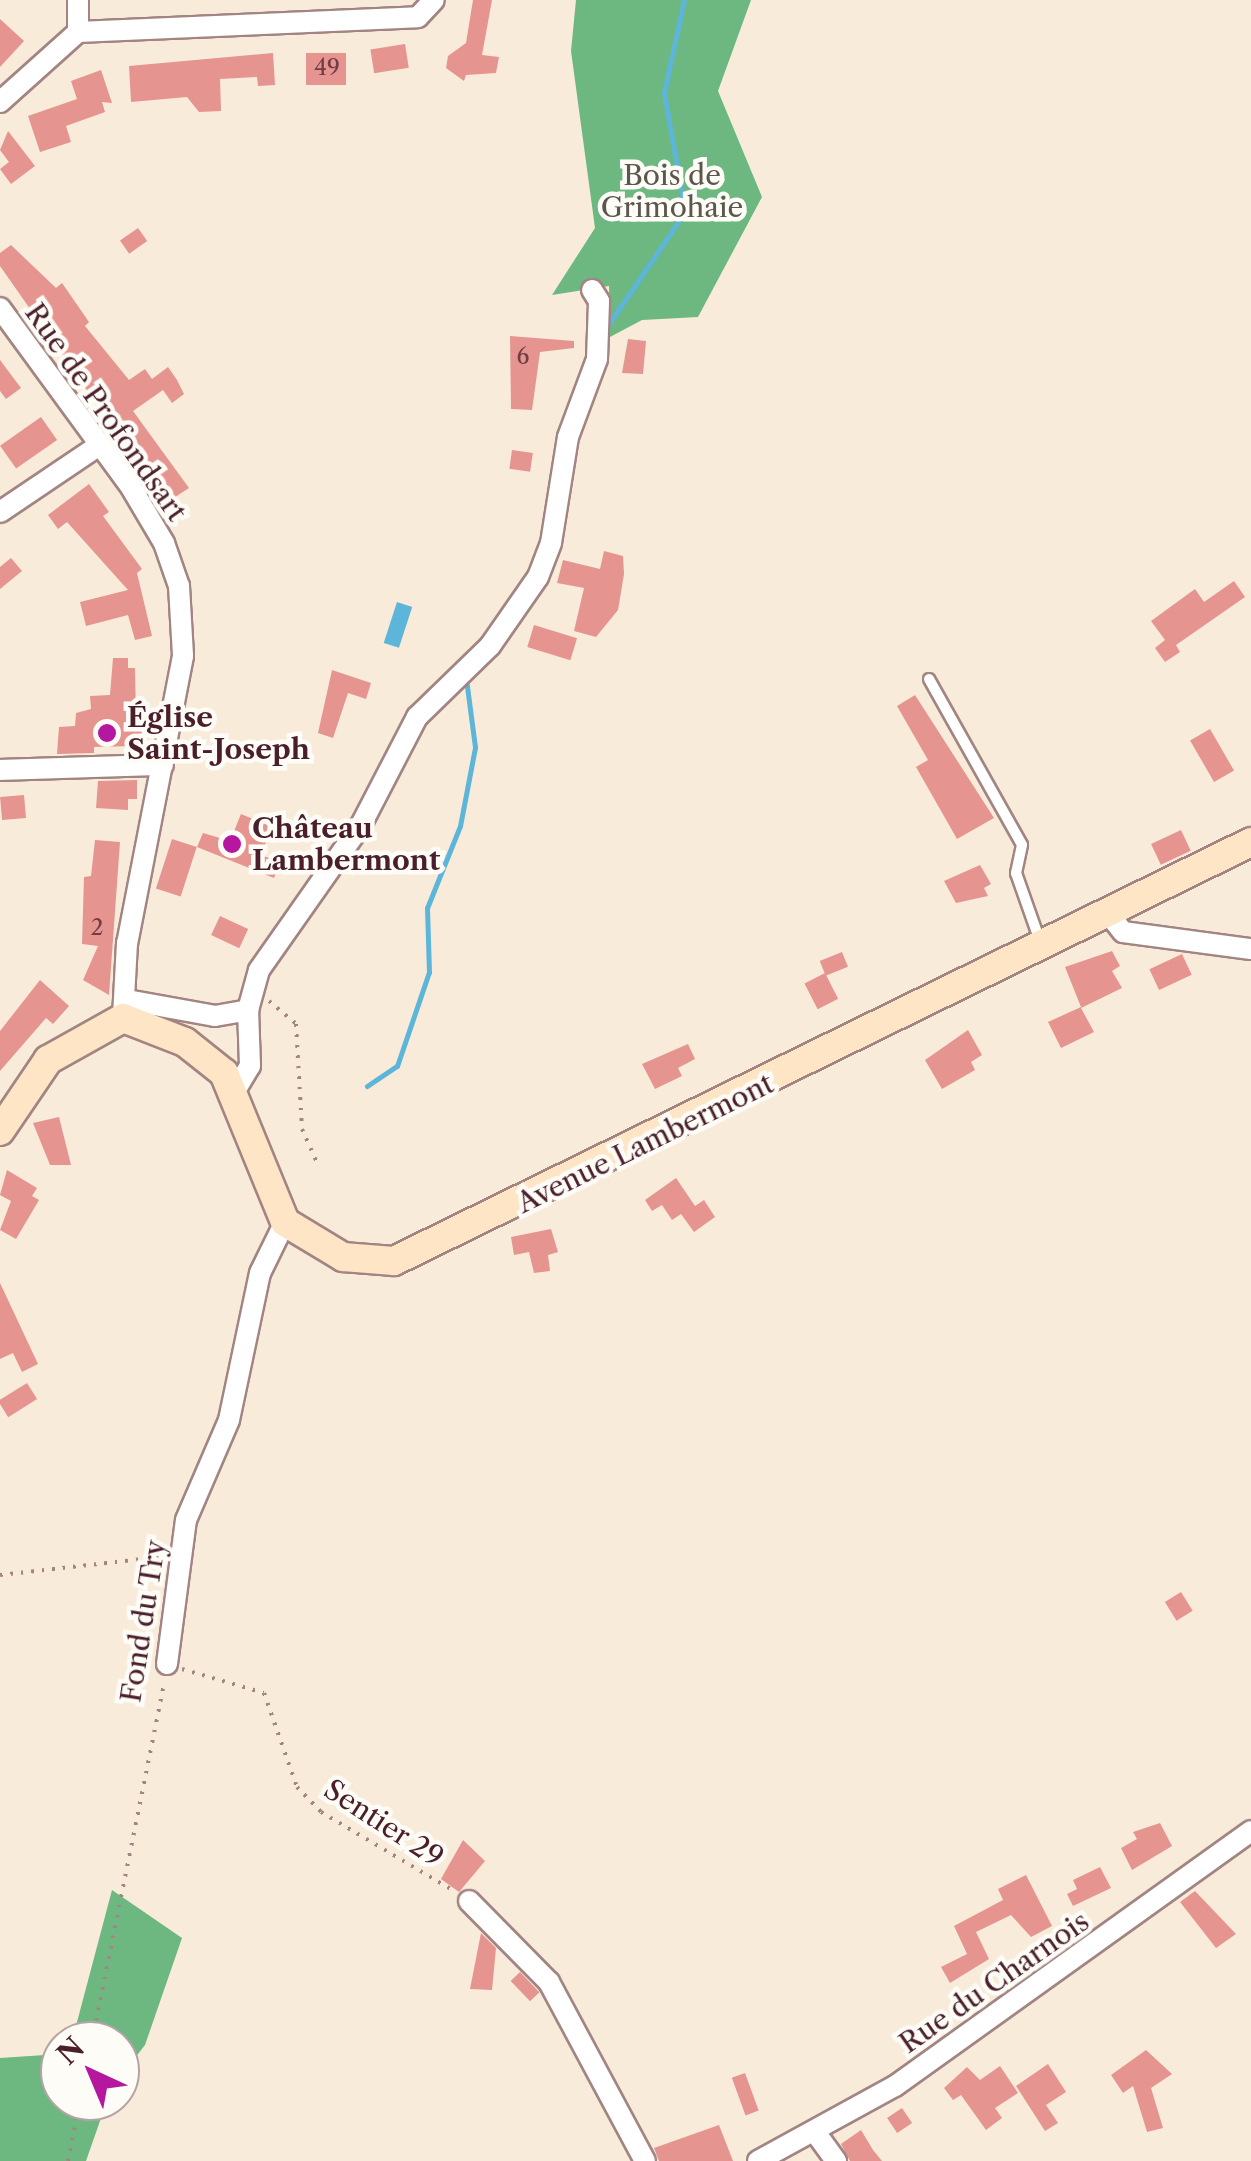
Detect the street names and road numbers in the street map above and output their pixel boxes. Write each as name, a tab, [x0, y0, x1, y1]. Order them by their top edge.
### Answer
street label: Rue de Profondsart	[18, 297, 194, 527]
street label: Avenue Lambermont	[511, 1066, 779, 1220]
street label: Fond du Try	[114, 1537, 172, 1705]
street label: Sentier 29	[318, 1772, 450, 1874]
street label: Rue du Charnois	[893, 1904, 1095, 2060]

